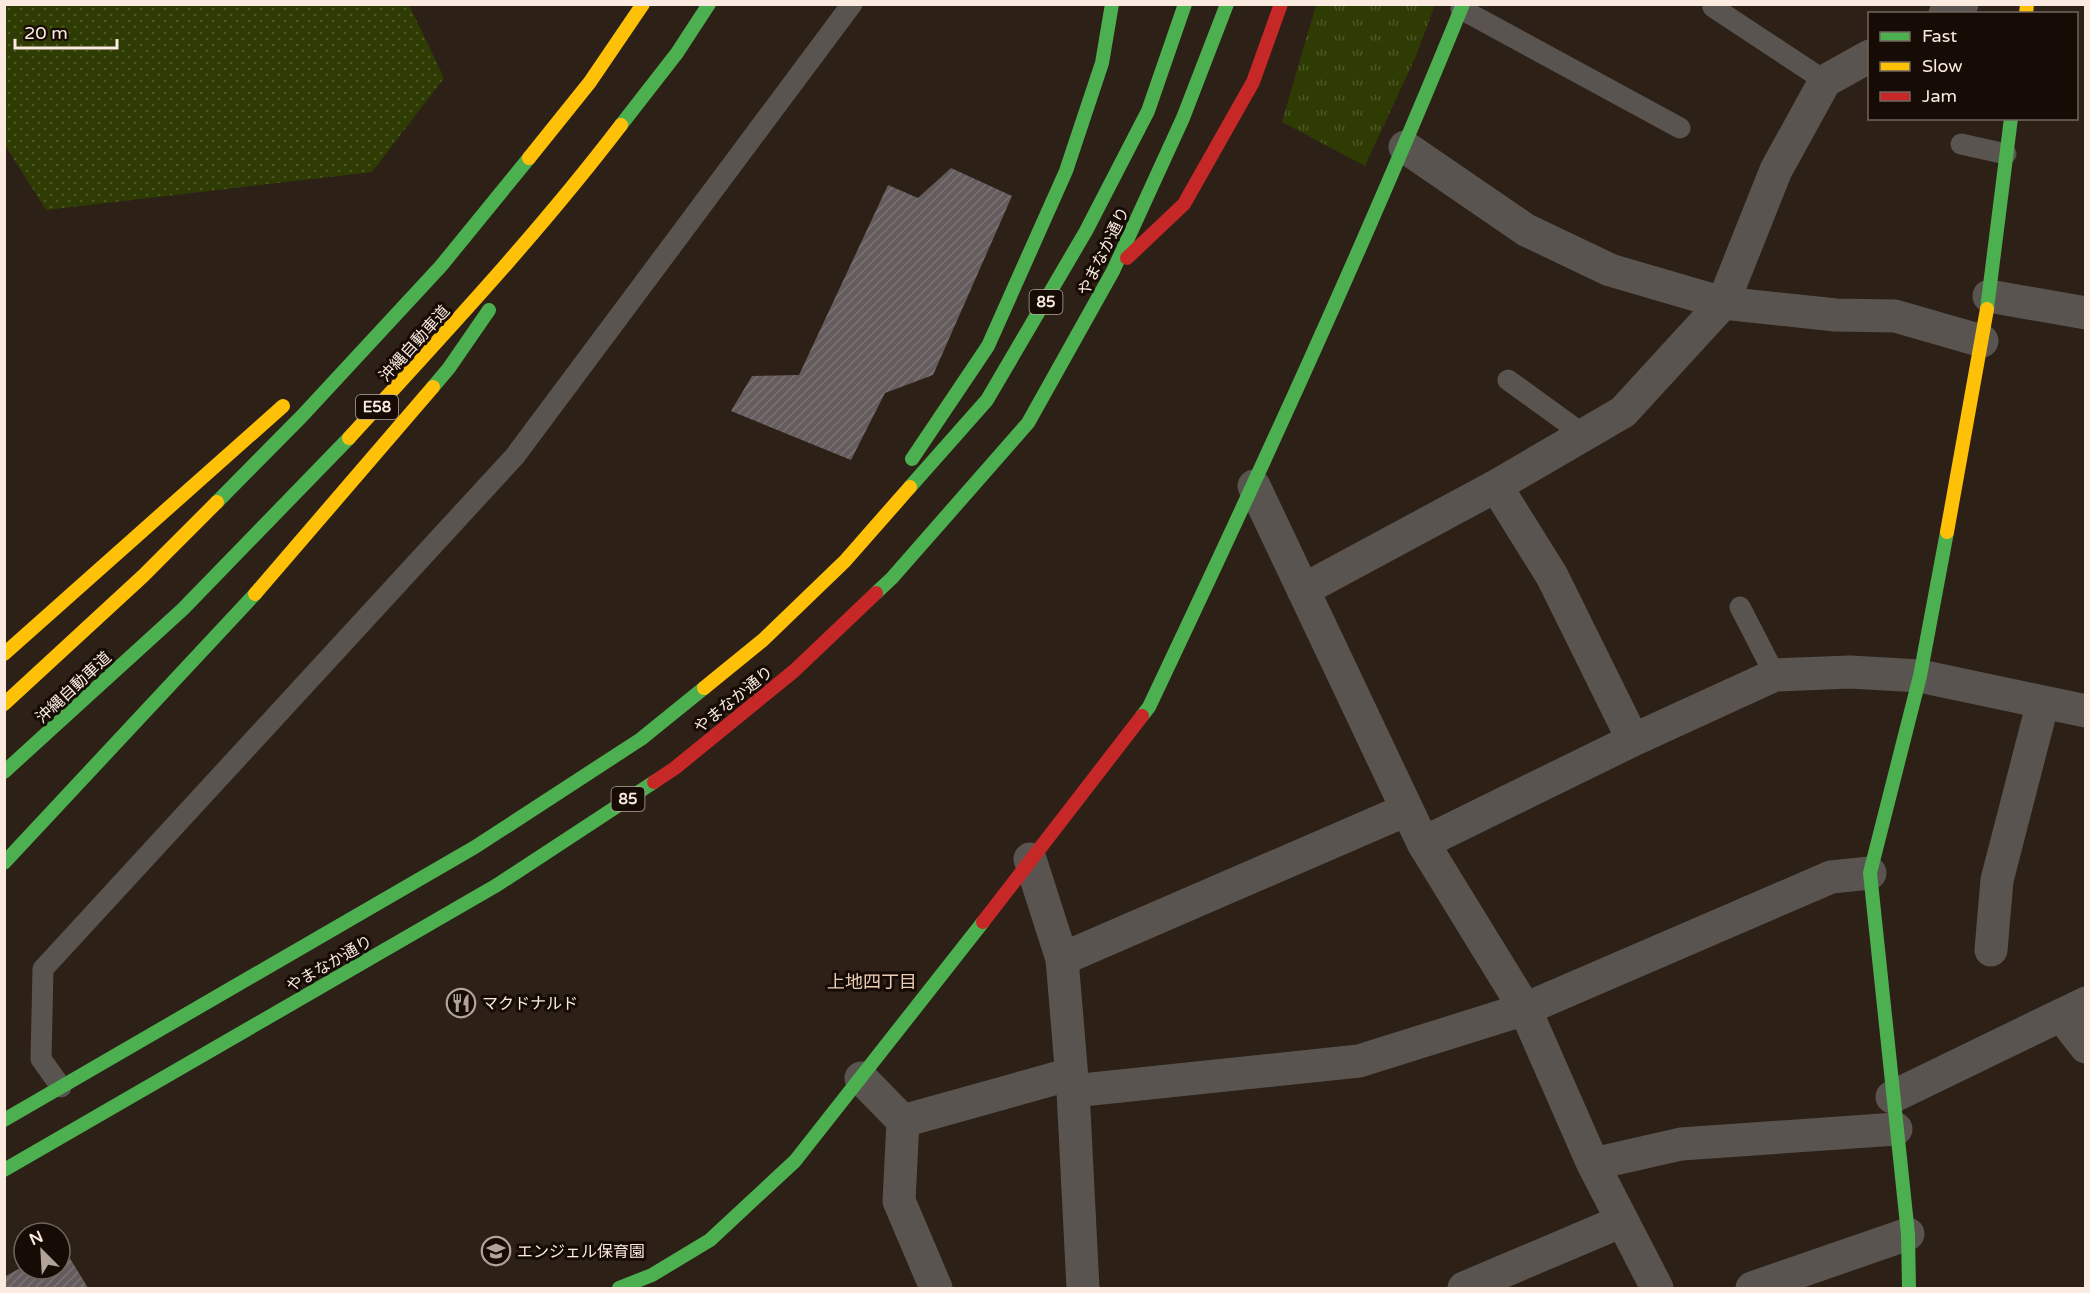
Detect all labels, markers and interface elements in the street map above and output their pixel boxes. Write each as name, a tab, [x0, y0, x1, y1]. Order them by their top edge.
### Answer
scale bar	[15, 12, 117, 50]
legend	[1868, 12, 2078, 120]
text: 20 m	[24, 22, 68, 44]
text: Fast	[1922, 25, 1957, 47]
text: Slow	[1922, 55, 1963, 77]
text: Jam	[1922, 85, 1957, 107]
street label: やまなか通り	[1074, 204, 1134, 299]
road number: 85	[1030, 290, 1062, 314]
street label: 沖縄自動車道	[375, 301, 454, 386]
road number: E58	[356, 395, 398, 419]
street label: 沖縄自動車道	[32, 648, 116, 728]
street label: やまなか通り	[690, 662, 777, 738]
road number: 85	[612, 787, 644, 811]
street label: やまなか通り	[283, 931, 376, 997]
district label: 上地四丁目	[827, 971, 917, 993]
restaurant icon: マクドナルド	[445, 987, 477, 1019]
place label: マクドナルド	[482, 994, 578, 1014]
north arrow	[12, 1221, 72, 1281]
text: N	[26, 1226, 46, 1250]
school or university icon: エンジェル保育園	[480, 1235, 512, 1267]
place label: エンジェル保育園	[517, 1242, 645, 1262]

